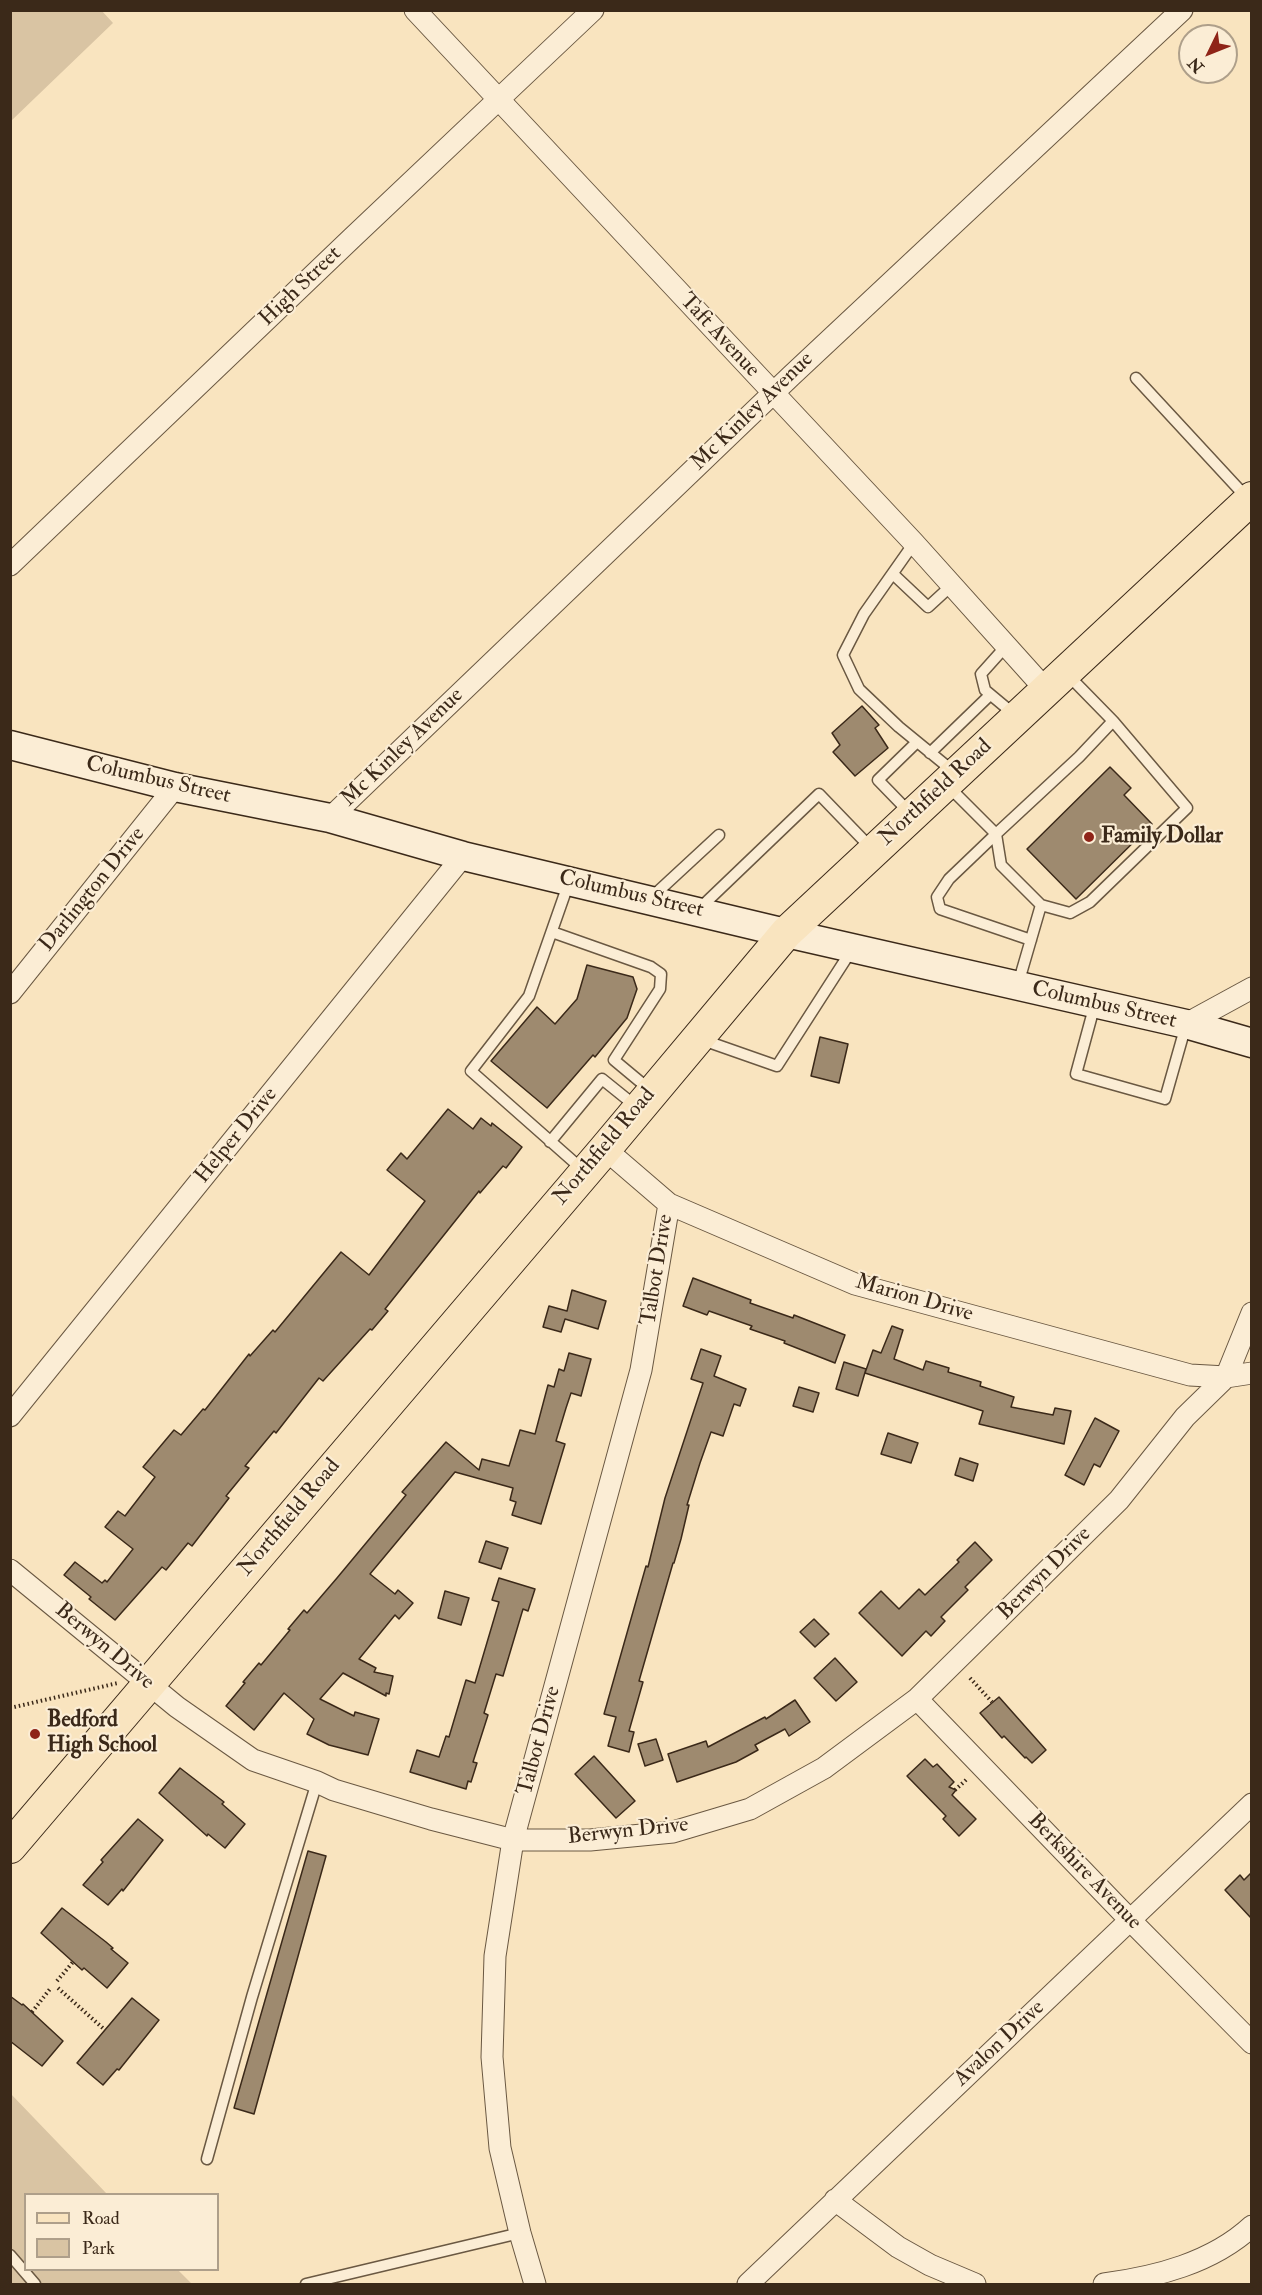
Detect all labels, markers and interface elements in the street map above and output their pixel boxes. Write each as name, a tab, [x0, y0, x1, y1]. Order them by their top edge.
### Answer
north arrow	[1178, 24, 1238, 84]
text: N	[1184, 53, 1209, 77]
street label: High Street	[254, 241, 348, 333]
street label: Taft Avenue	[673, 288, 765, 384]
street label: Mc Kinley Avenue	[686, 347, 820, 477]
street label: Mc Kinley Avenue	[336, 683, 470, 813]
street label: Northfield Road	[874, 734, 998, 852]
street label: Columbus Street	[83, 752, 233, 810]
street label: Darlington Drive	[35, 822, 151, 958]
place label: Family Dollar	[1101, 824, 1223, 850]
marker: Family Dollar	[1082, 830, 1096, 844]
street label: Columbus Street	[556, 866, 706, 924]
street label: Columbus Street	[1029, 977, 1179, 1035]
street label: Helper Drive	[190, 1083, 284, 1189]
street label: Northfield Road	[548, 1083, 662, 1211]
street label: Talbot Drive	[636, 1213, 680, 1327]
street label: Marion Drive	[852, 1270, 976, 1328]
street label: Northfield Road	[233, 1454, 347, 1582]
street label: Berwyn Drive	[993, 1522, 1097, 1626]
street label: Berwyn Drive	[49, 1598, 159, 1696]
street label: Talbot Drive	[513, 1684, 567, 1798]
place label: Bedford High School	[47, 1708, 157, 1760]
marker: Bedford High School	[28, 1727, 42, 1741]
street label: Berkshire Avenue	[1022, 1808, 1146, 1936]
street label: Berwyn Drive	[566, 1813, 690, 1851]
street label: Avalon Drive	[949, 1995, 1051, 2093]
legend	[24, 2193, 219, 2271]
text: Road	[82, 2207, 120, 2230]
text: Park	[82, 2237, 115, 2260]

